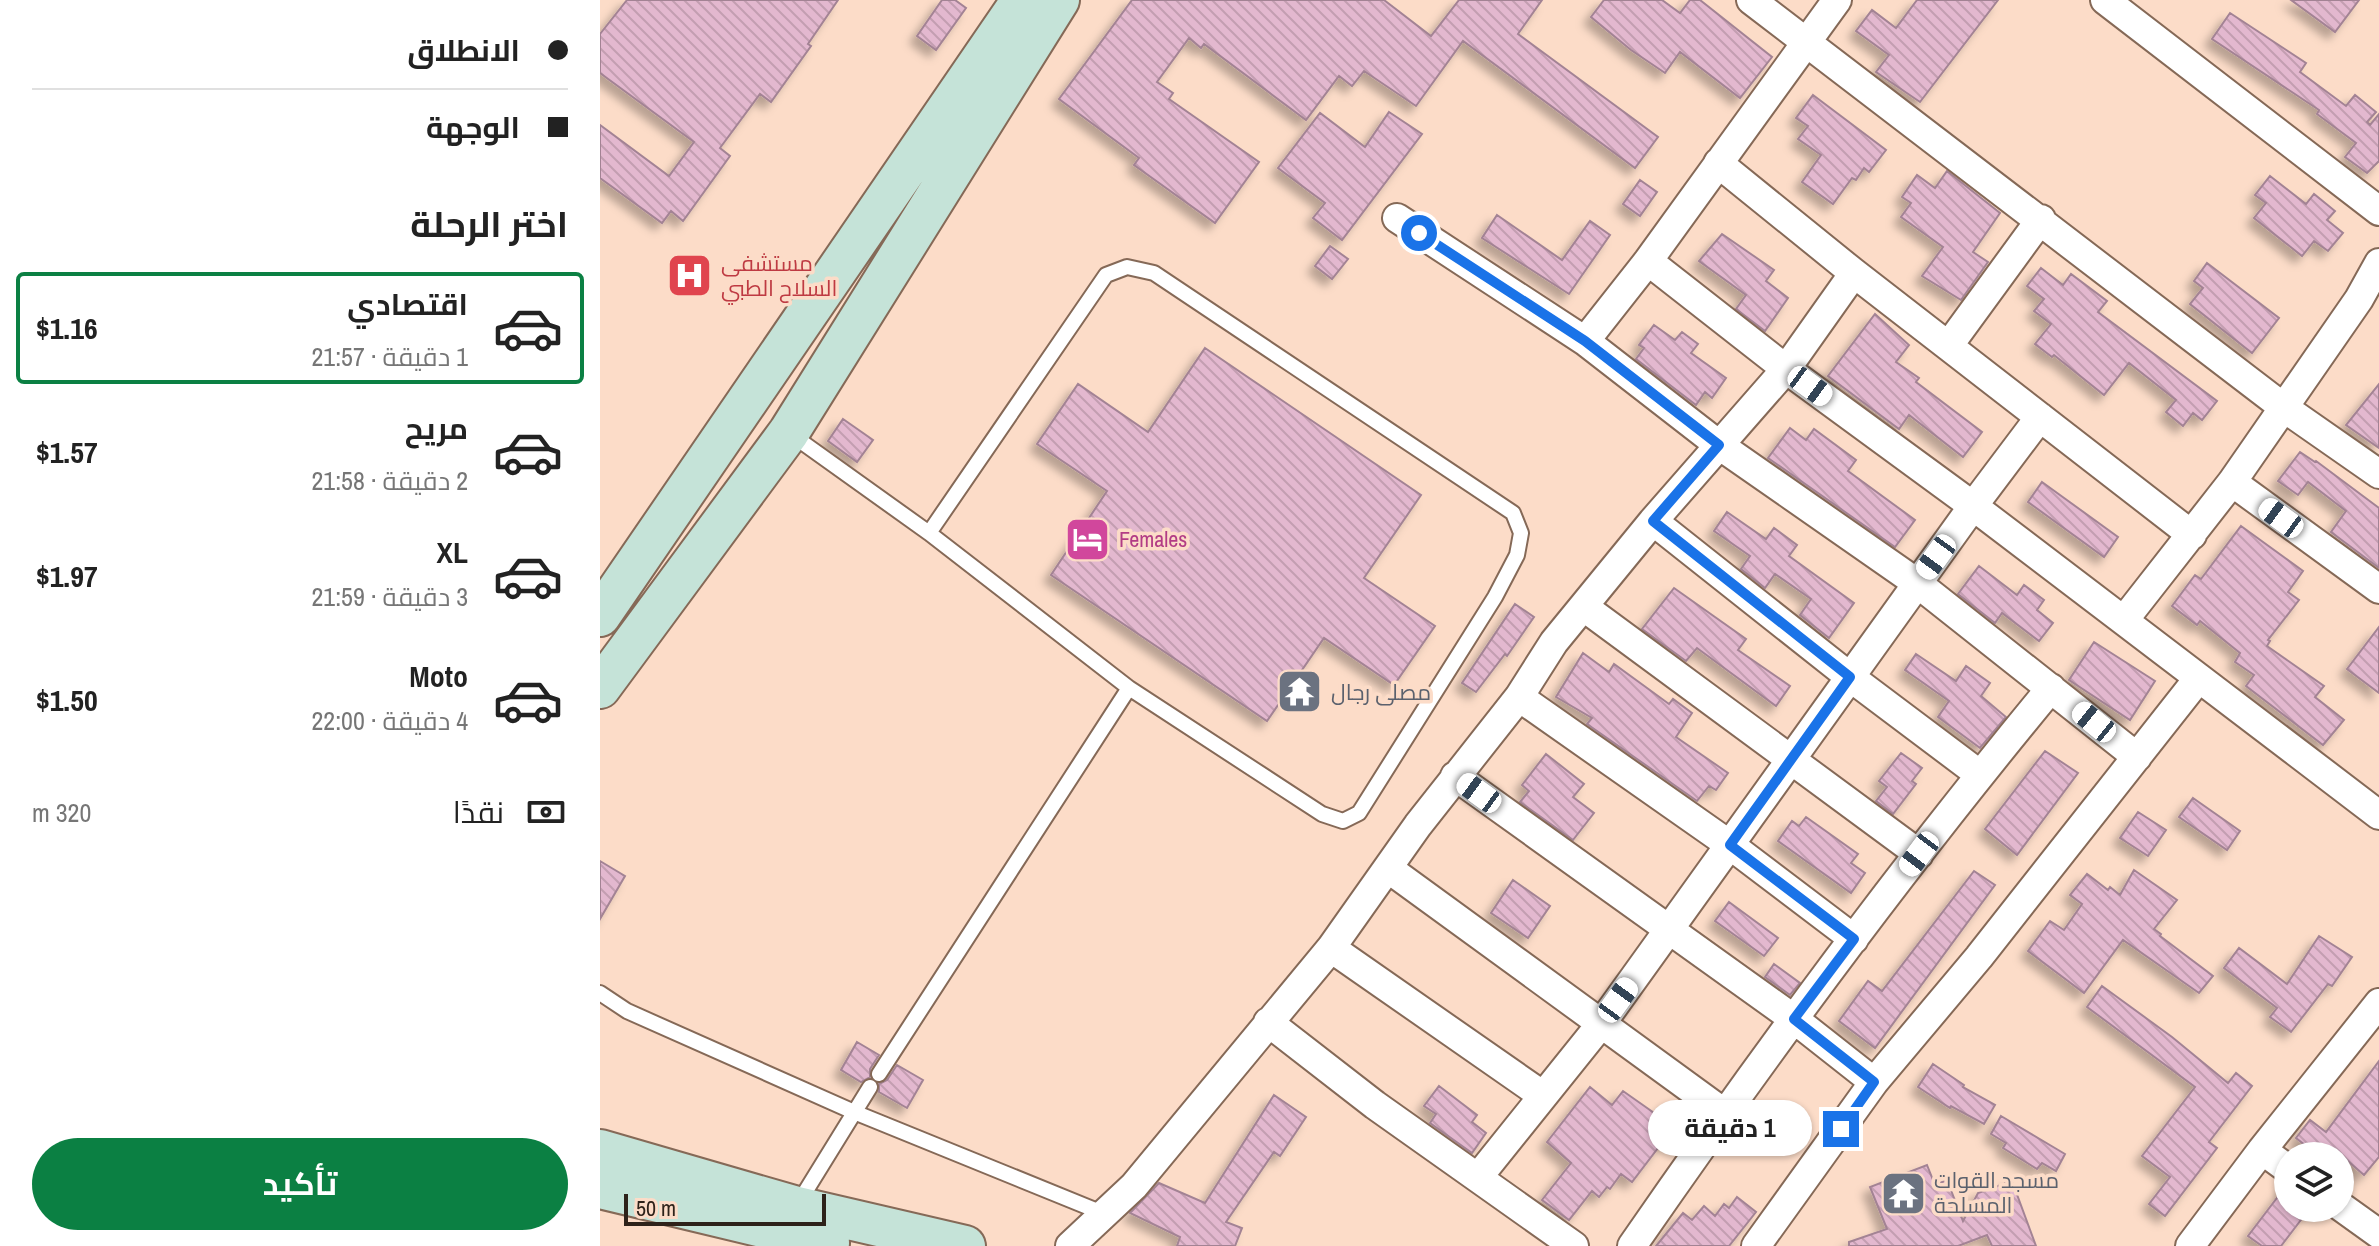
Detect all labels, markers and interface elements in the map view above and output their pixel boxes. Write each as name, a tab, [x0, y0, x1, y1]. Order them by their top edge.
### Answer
text: الانطلاق	[407, 30, 520, 70]
text: الوجهة	[426, 107, 520, 147]
text: اختر الرحلة	[410, 200, 568, 248]
route start	[1401, 215, 1437, 251]
place label: مستشفى السلاح الطبي	[721, 248, 837, 305]
hospital icon: مستشفى السلاح الطبي	[666, 252, 714, 300]
text: اقتصادي	[347, 284, 468, 324]
icon: car	[492, 292, 564, 364]
text: $1.16	[36, 308, 98, 348]
text: 1 دقيقة · 21:57	[311, 339, 468, 374]
car	[1784, 362, 1836, 410]
text: مريح	[405, 408, 468, 448]
icon: car	[492, 416, 564, 488]
text: $1.57	[36, 432, 98, 472]
text: 2 دقيقة · 21:58	[311, 463, 468, 498]
car	[2255, 494, 2307, 542]
hotel icon: Females	[1064, 515, 1112, 563]
place label: Females	[1119, 524, 1187, 554]
car	[1912, 531, 1960, 583]
text: XL	[437, 532, 468, 572]
icon: car	[492, 540, 564, 612]
text: $1.97	[36, 556, 98, 596]
text: 3 دقيقة · 21:59	[311, 579, 468, 614]
text: Moto	[409, 656, 468, 696]
icon: car	[492, 664, 564, 736]
temple icon: مصلى رجال	[1276, 668, 1324, 716]
place label: مصلى رجال	[1331, 677, 1431, 707]
text: $1.50	[36, 680, 98, 720]
car	[2068, 698, 2120, 746]
text: 4 دقيقة · 22:00	[311, 703, 468, 738]
car	[1453, 769, 1505, 817]
icon: cash	[524, 790, 568, 834]
text: نقدًا	[453, 792, 504, 832]
text: 320 m	[32, 795, 91, 830]
car	[1895, 828, 1943, 880]
car	[1594, 974, 1642, 1026]
callout: 1 دقيقة	[1649, 1101, 1813, 1157]
text: 1 دقيقة	[1684, 1110, 1776, 1145]
route end	[1823, 1111, 1859, 1147]
button: تأكيد	[32, 1138, 568, 1230]
map controls	[2274, 1142, 2354, 1222]
button: layers	[2274, 1142, 2354, 1222]
place label: مسجد القوات المسلحة	[1934, 1165, 2059, 1220]
temple icon: مسجد القوات المسلحة	[1879, 1169, 1927, 1217]
scale bar	[624, 1190, 826, 1226]
text: 50 m	[636, 1193, 676, 1223]

